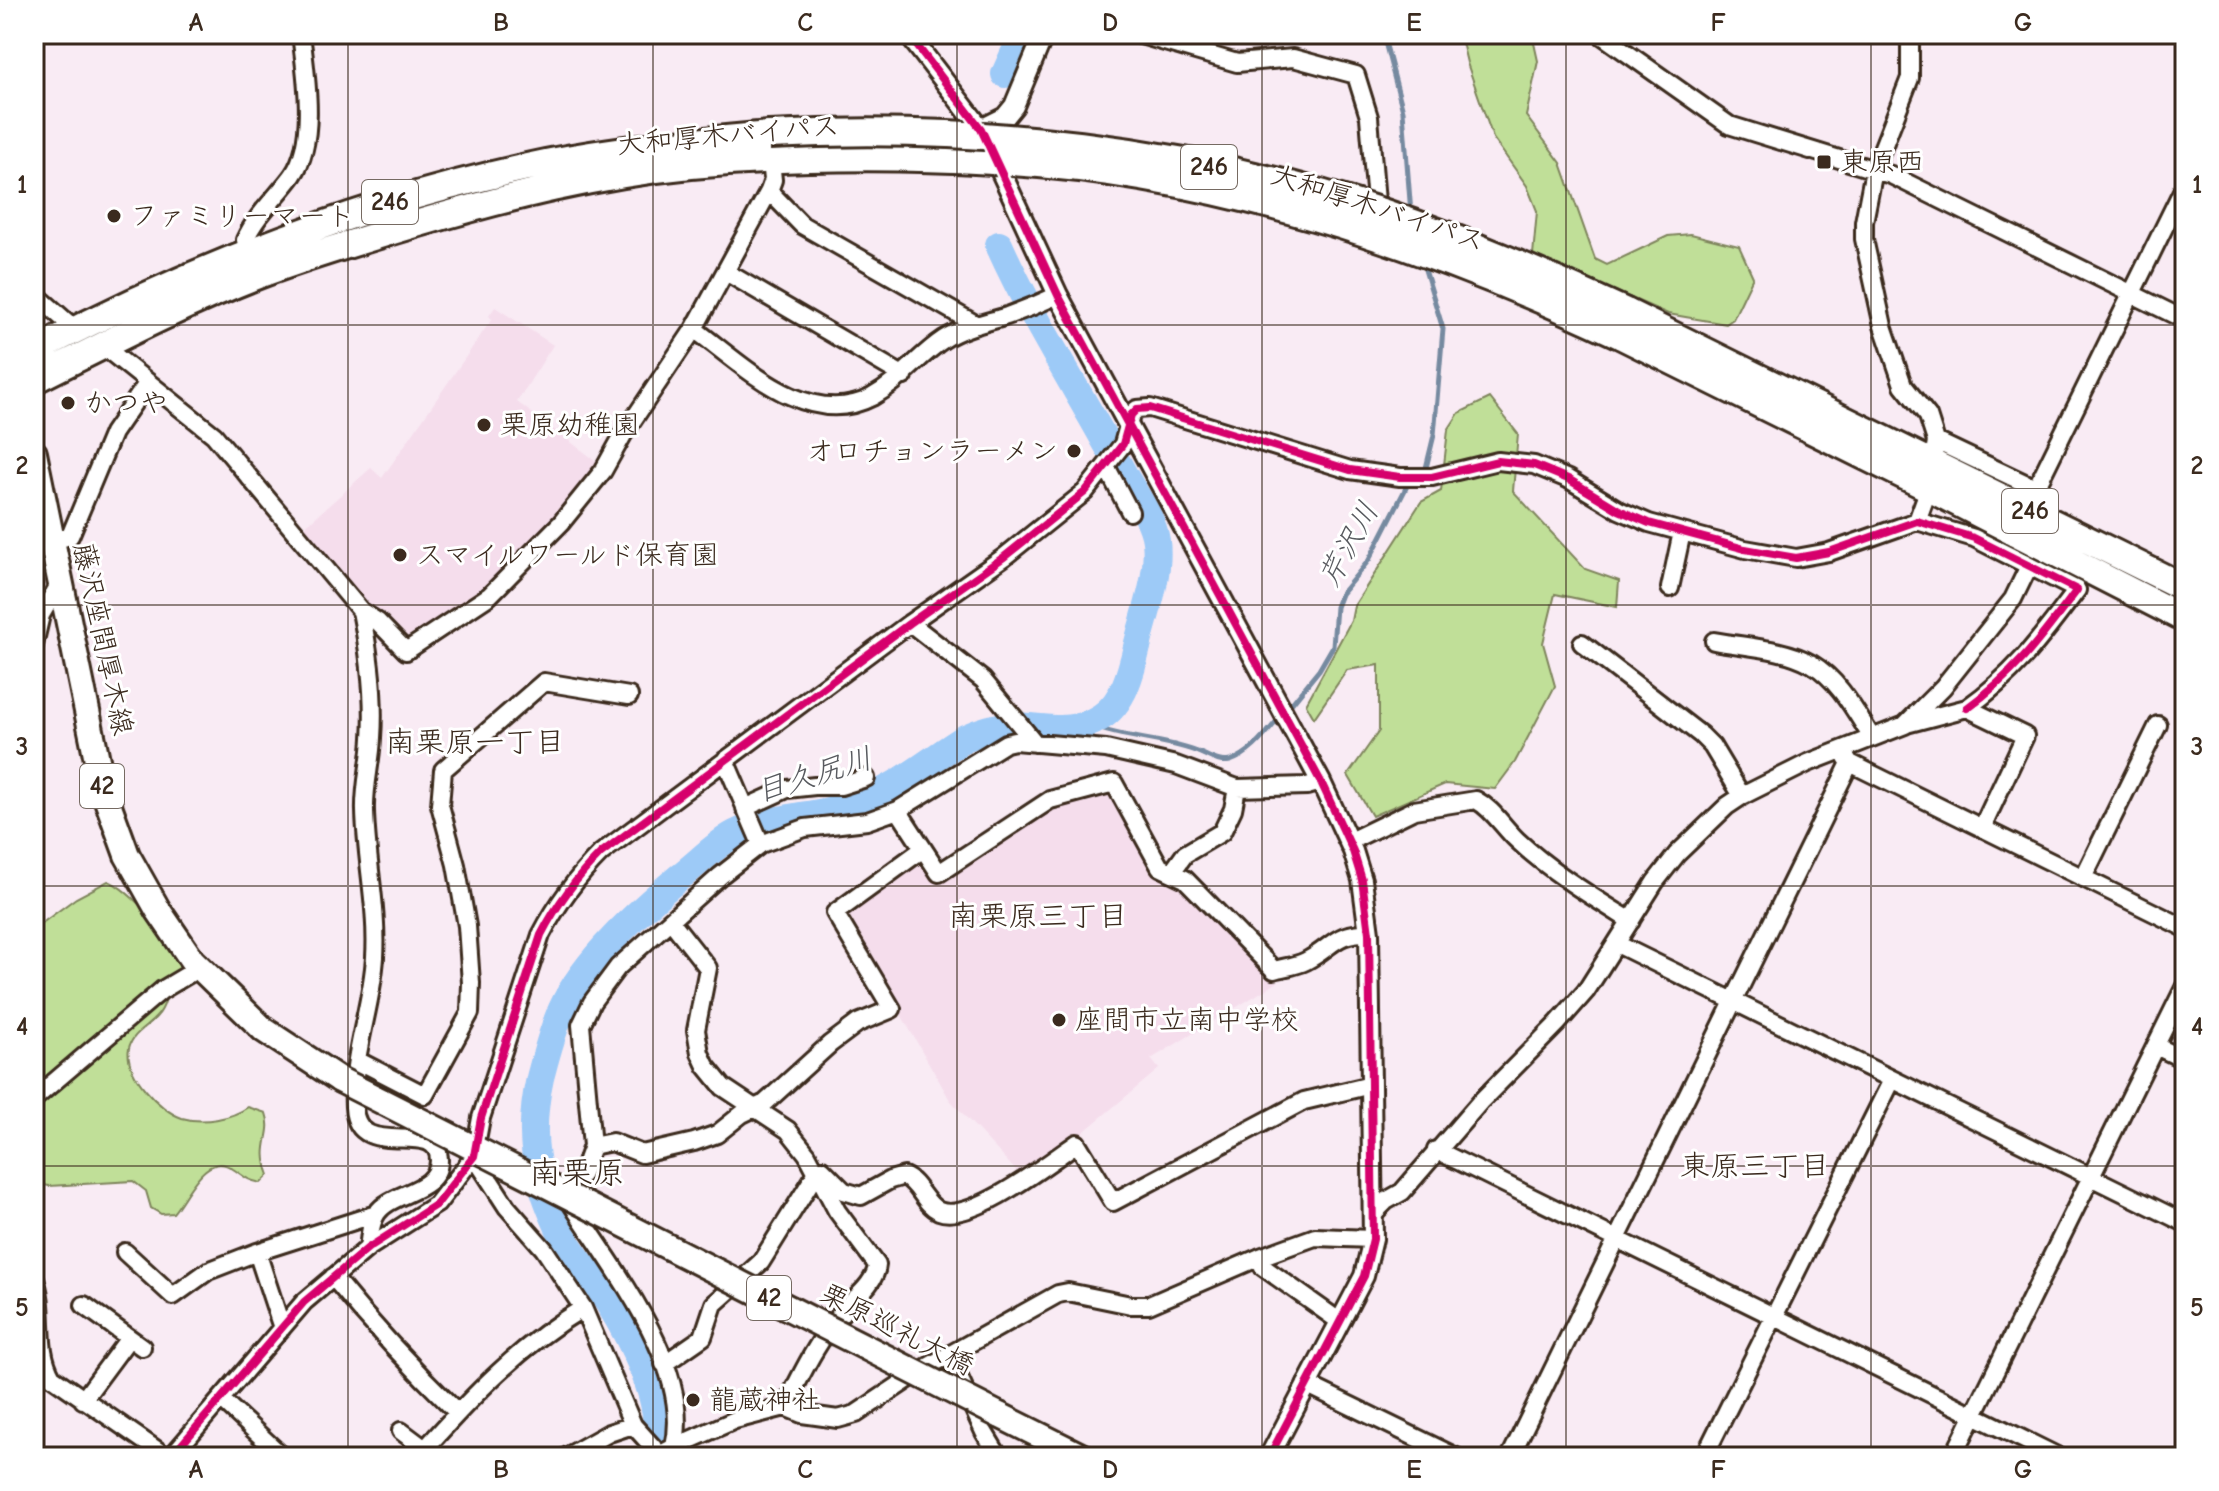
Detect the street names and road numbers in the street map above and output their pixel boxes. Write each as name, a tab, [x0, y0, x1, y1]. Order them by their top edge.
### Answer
street label: 大和厚木バイパス	[615, 109, 841, 161]
road number: 246	[1181, 145, 1237, 189]
street label: 大和厚木バイパス	[1267, 158, 1489, 258]
road number: 246	[362, 180, 418, 224]
road number: 246	[2002, 489, 2058, 533]
street label: 藤沢座間厚木線	[67, 540, 139, 738]
road number: 42	[80, 764, 124, 808]
road number: 42	[747, 1276, 791, 1320]
street label: 栗原巡礼大橋	[815, 1277, 979, 1381]

